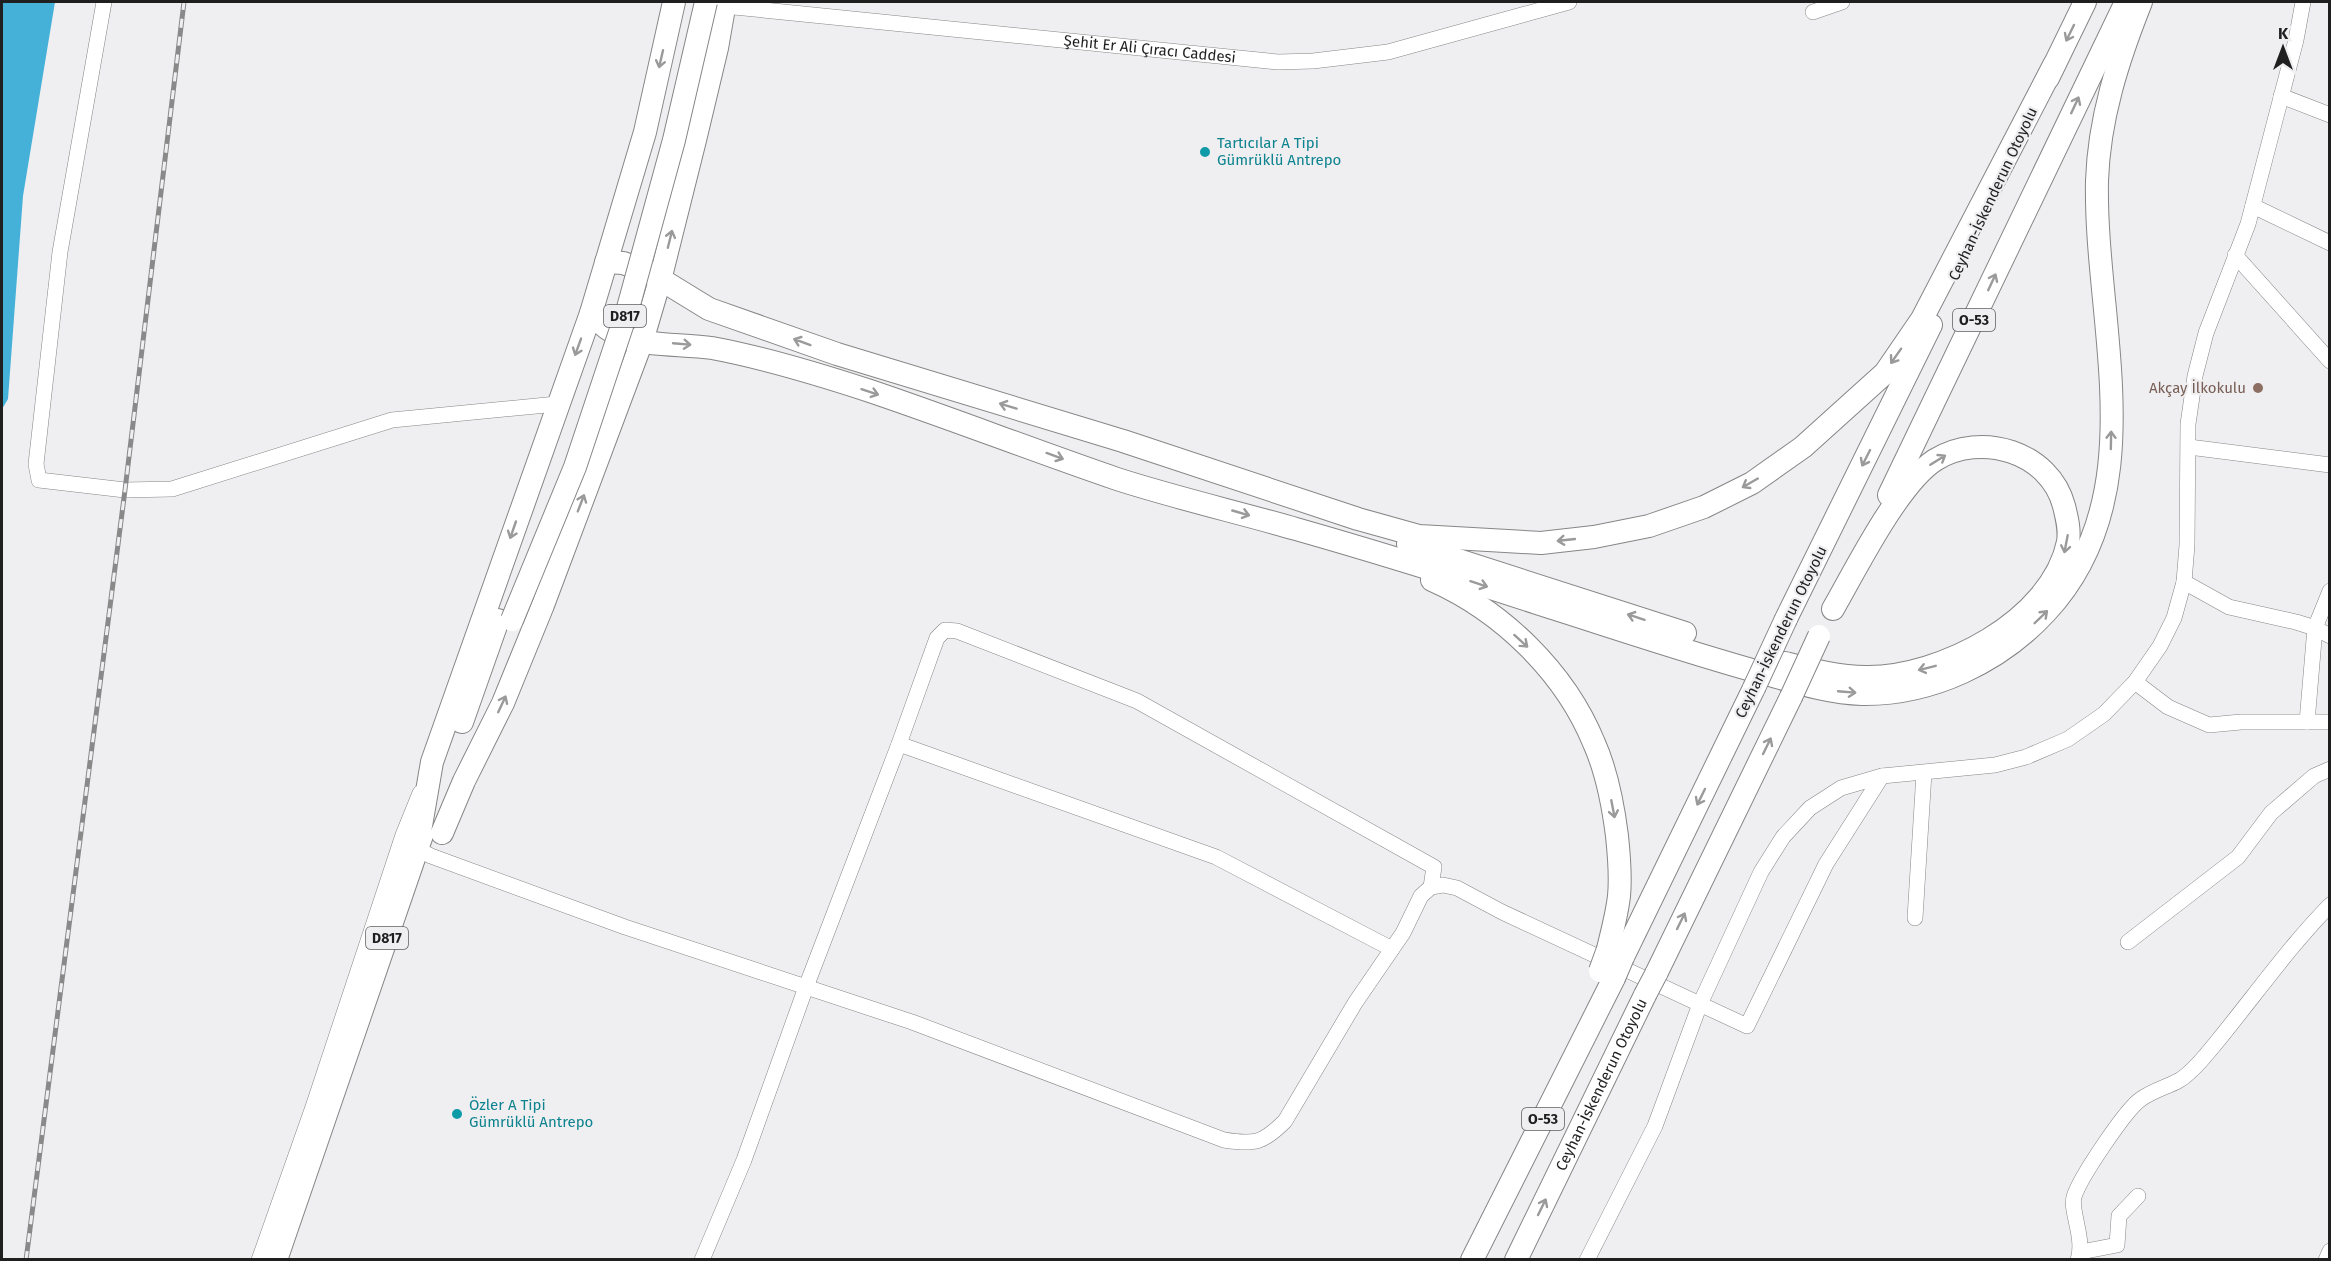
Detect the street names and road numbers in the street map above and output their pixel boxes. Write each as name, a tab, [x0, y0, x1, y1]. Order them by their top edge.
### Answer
street label: Şehit Er Ali Çıracı Caddesi	[1063, 31, 1237, 67]
street label: Ceyhan-İskenderun Otoyolu	[1945, 104, 2041, 284]
road number: D817	[604, 305, 646, 327]
road number: O-53	[1953, 309, 1995, 331]
street label: Ceyhan-İskenderun Otoyolu	[1731, 543, 1831, 721]
road number: D817	[366, 927, 408, 949]
street label: Ceyhan-İskenderun Otoyolu	[1552, 996, 1651, 1174]
road number: O-53	[1522, 1108, 1564, 1130]

